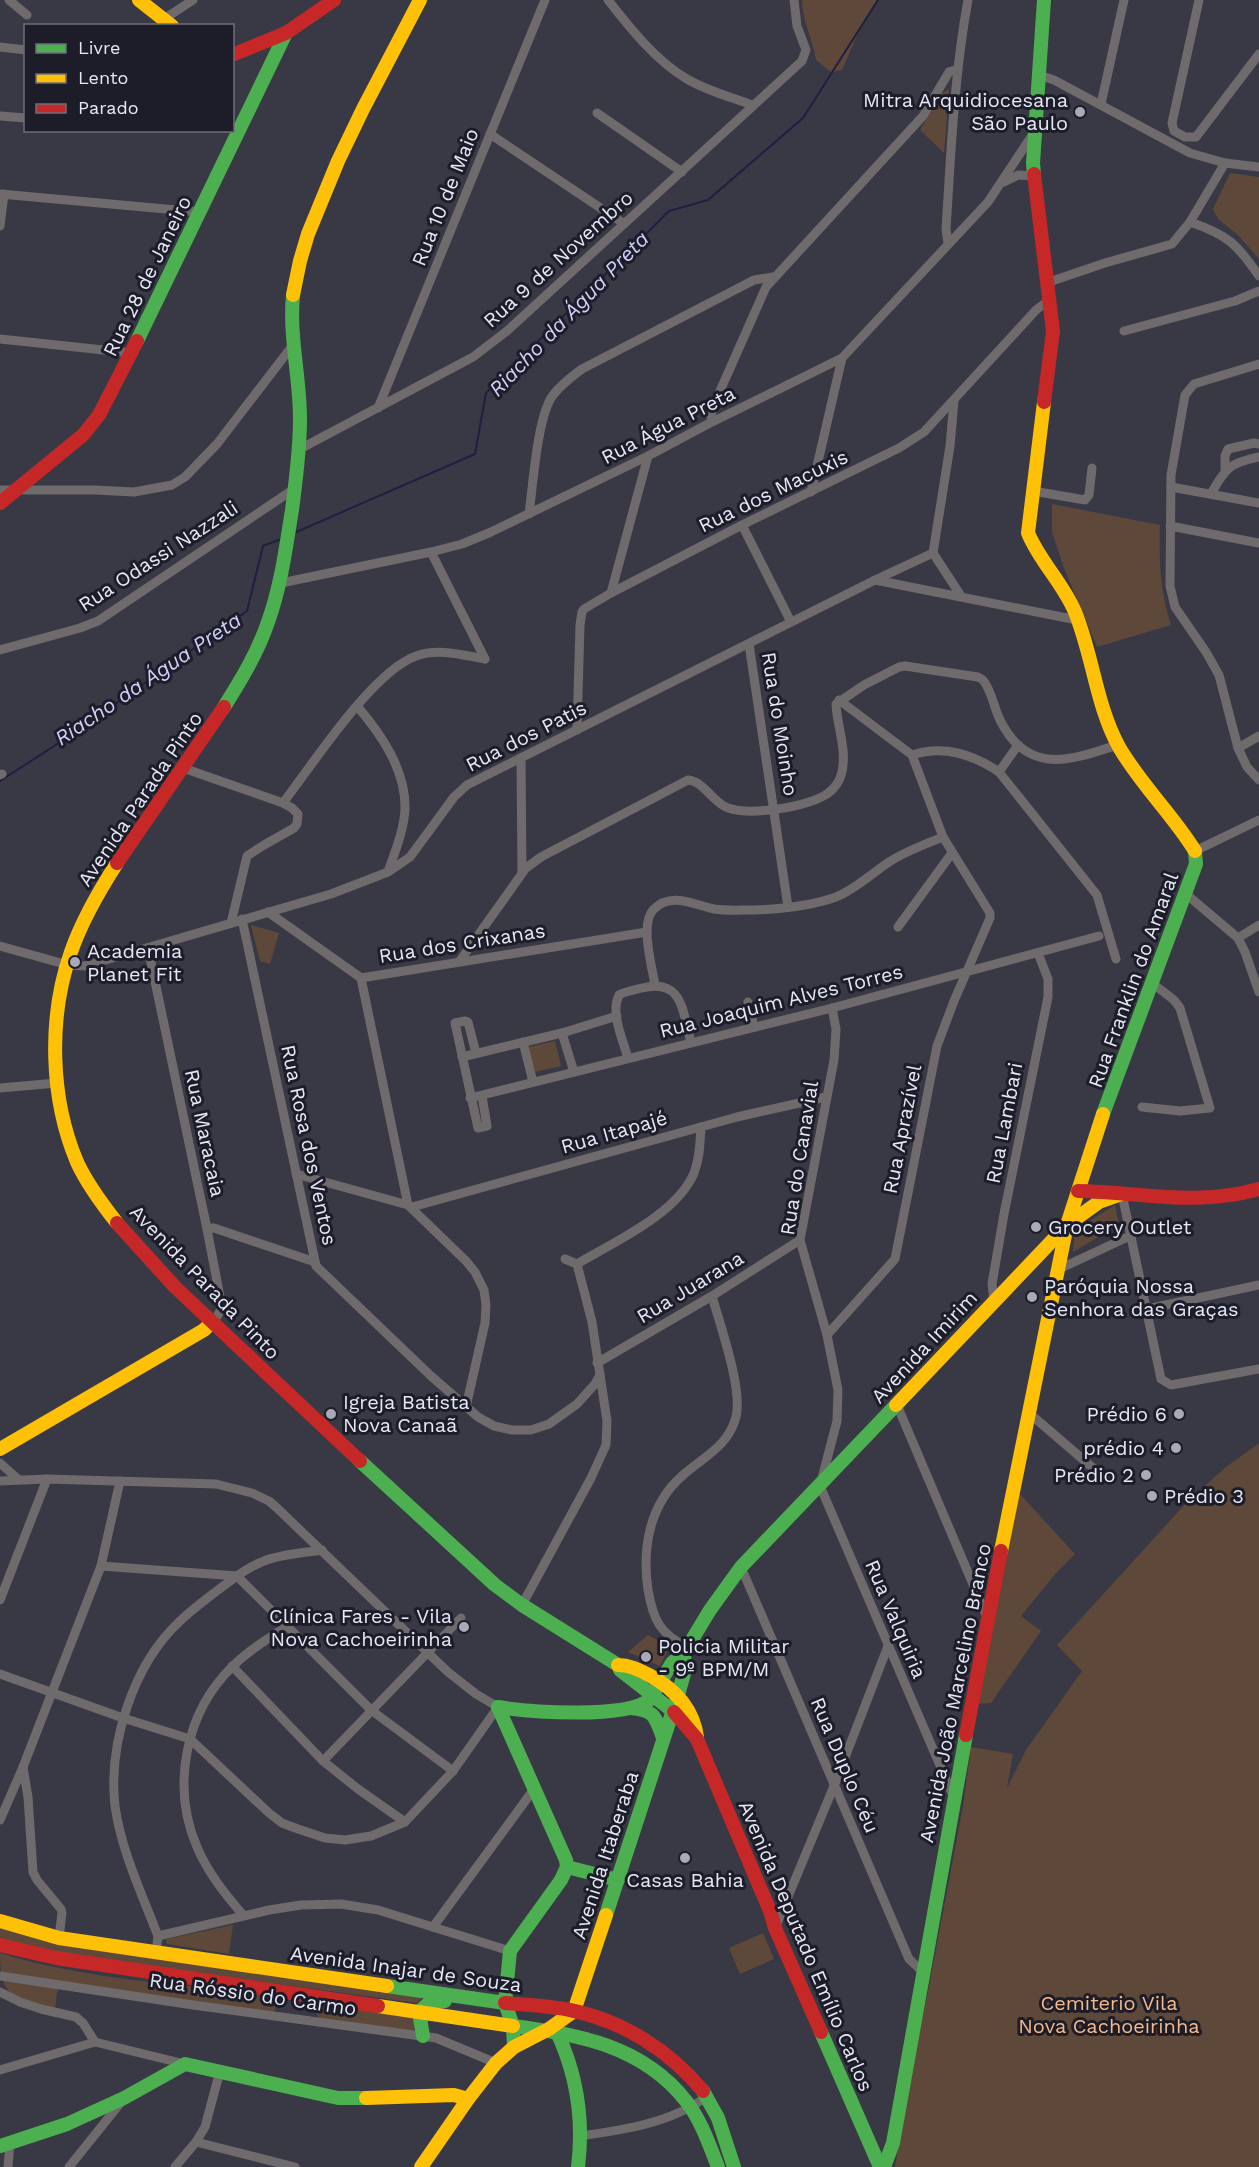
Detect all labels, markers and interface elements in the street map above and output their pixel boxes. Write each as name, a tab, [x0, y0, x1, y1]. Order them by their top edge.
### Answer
legend	[24, 24, 234, 132]
text: Livre	[78, 37, 120, 58]
text: Lento	[78, 67, 128, 88]
place label: Mitra Arquidiocesana São Paulo	[863, 88, 1068, 135]
text: Parado	[78, 97, 139, 118]
marker: Mitra Arquidiocesana São Paulo	[1073, 105, 1087, 119]
street label: Rua 10 de Maio	[406, 125, 484, 269]
street label: Rua 9 de Novembro	[478, 185, 638, 333]
street label: Rua 28 de Janeiro	[98, 192, 196, 360]
water label: Riacho da Água Preta	[483, 226, 654, 401]
street label: Rua Água Preta	[597, 381, 739, 469]
street label: Rua dos Macuxis	[694, 444, 852, 538]
street label: Rua Odassi Nazzali	[74, 496, 242, 616]
water label: Riacho da Água Preta	[50, 607, 246, 750]
street label: Rua do Moinho	[757, 650, 803, 798]
street label: Rua dos Patis	[462, 695, 590, 777]
street label: Avenida Parada Pinto	[73, 707, 207, 891]
street label: Rua Franklin do Amaral	[1083, 869, 1183, 1091]
street label: Rua dos Crixanas	[377, 918, 547, 968]
place label: Academia Planet Fit	[87, 939, 182, 986]
marker: Academia Planet Fit	[68, 955, 82, 969]
street label: Rua Joaquim Alves Torres	[657, 959, 905, 1043]
street label: Rua Rosa dos Ventos	[276, 1043, 342, 1247]
street label: Rua Lambari	[981, 1060, 1027, 1186]
street label: Rua Aprazível	[878, 1062, 926, 1196]
street label: Rua Maracaia	[180, 1067, 230, 1199]
street label: Rua do Canavial	[775, 1079, 823, 1237]
street label: Rua Itapajé	[558, 1105, 670, 1159]
street label: Avenida Parada Pinto	[125, 1200, 285, 1364]
place label: Grocery Outlet	[1048, 1215, 1192, 1239]
marker: Grocery Outlet	[1029, 1220, 1043, 1234]
street label: Rua Juarana	[632, 1246, 748, 1328]
place label: Paróquia Nossa Senhora das Graças	[1044, 1274, 1239, 1321]
street label: Avenida Imirim	[866, 1286, 982, 1408]
marker: Paróquia Nossa Senhora das Graças	[1025, 1290, 1039, 1304]
place label: Igreja Batista Nova Canaã	[343, 1390, 470, 1437]
place label: Prédio 6	[1087, 1402, 1167, 1426]
marker: Igreja Batista Nova Canaã	[324, 1407, 338, 1421]
marker: Prédio 6	[1172, 1407, 1186, 1421]
place label: prédio 4	[1083, 1436, 1164, 1460]
marker: prédio 4	[1169, 1441, 1183, 1455]
place label: Prédio 2	[1054, 1463, 1134, 1487]
marker: Prédio 2	[1139, 1468, 1153, 1482]
place label: Prédio 3	[1164, 1484, 1244, 1508]
marker: Prédio 3	[1145, 1489, 1159, 1503]
street label: Avenida João Marcelino Branco	[914, 1541, 996, 1845]
street label: Rua Valquiria	[860, 1556, 932, 1682]
place label: Clínica Fares - Vila Nova Cachoeirinha	[269, 1604, 452, 1651]
marker: Clínica Fares - Vila Nova Cachoeirinha	[457, 1620, 471, 1634]
place label: Policia Militar - 9º BPM/M	[658, 1634, 789, 1681]
marker: Policia Militar - 9º BPM/M	[639, 1650, 653, 1664]
street label: Rua Duplo Céu	[806, 1694, 884, 1836]
street label: Avenida Itaberaba	[567, 1768, 643, 1942]
street label: Avenida Deputado Emílio Carlos	[734, 1797, 878, 2095]
marker: Casas Bahia	[678, 1851, 692, 1865]
place label: Casas Bahia	[626, 1868, 744, 1892]
street label: Avenida Inajar de Souza	[289, 1941, 523, 1997]
street label: Rua Róssio do Carmo	[148, 1968, 358, 2020]
park label: Cemiterio Vila Nova Cachoeirinha	[1018, 1991, 1200, 2038]

